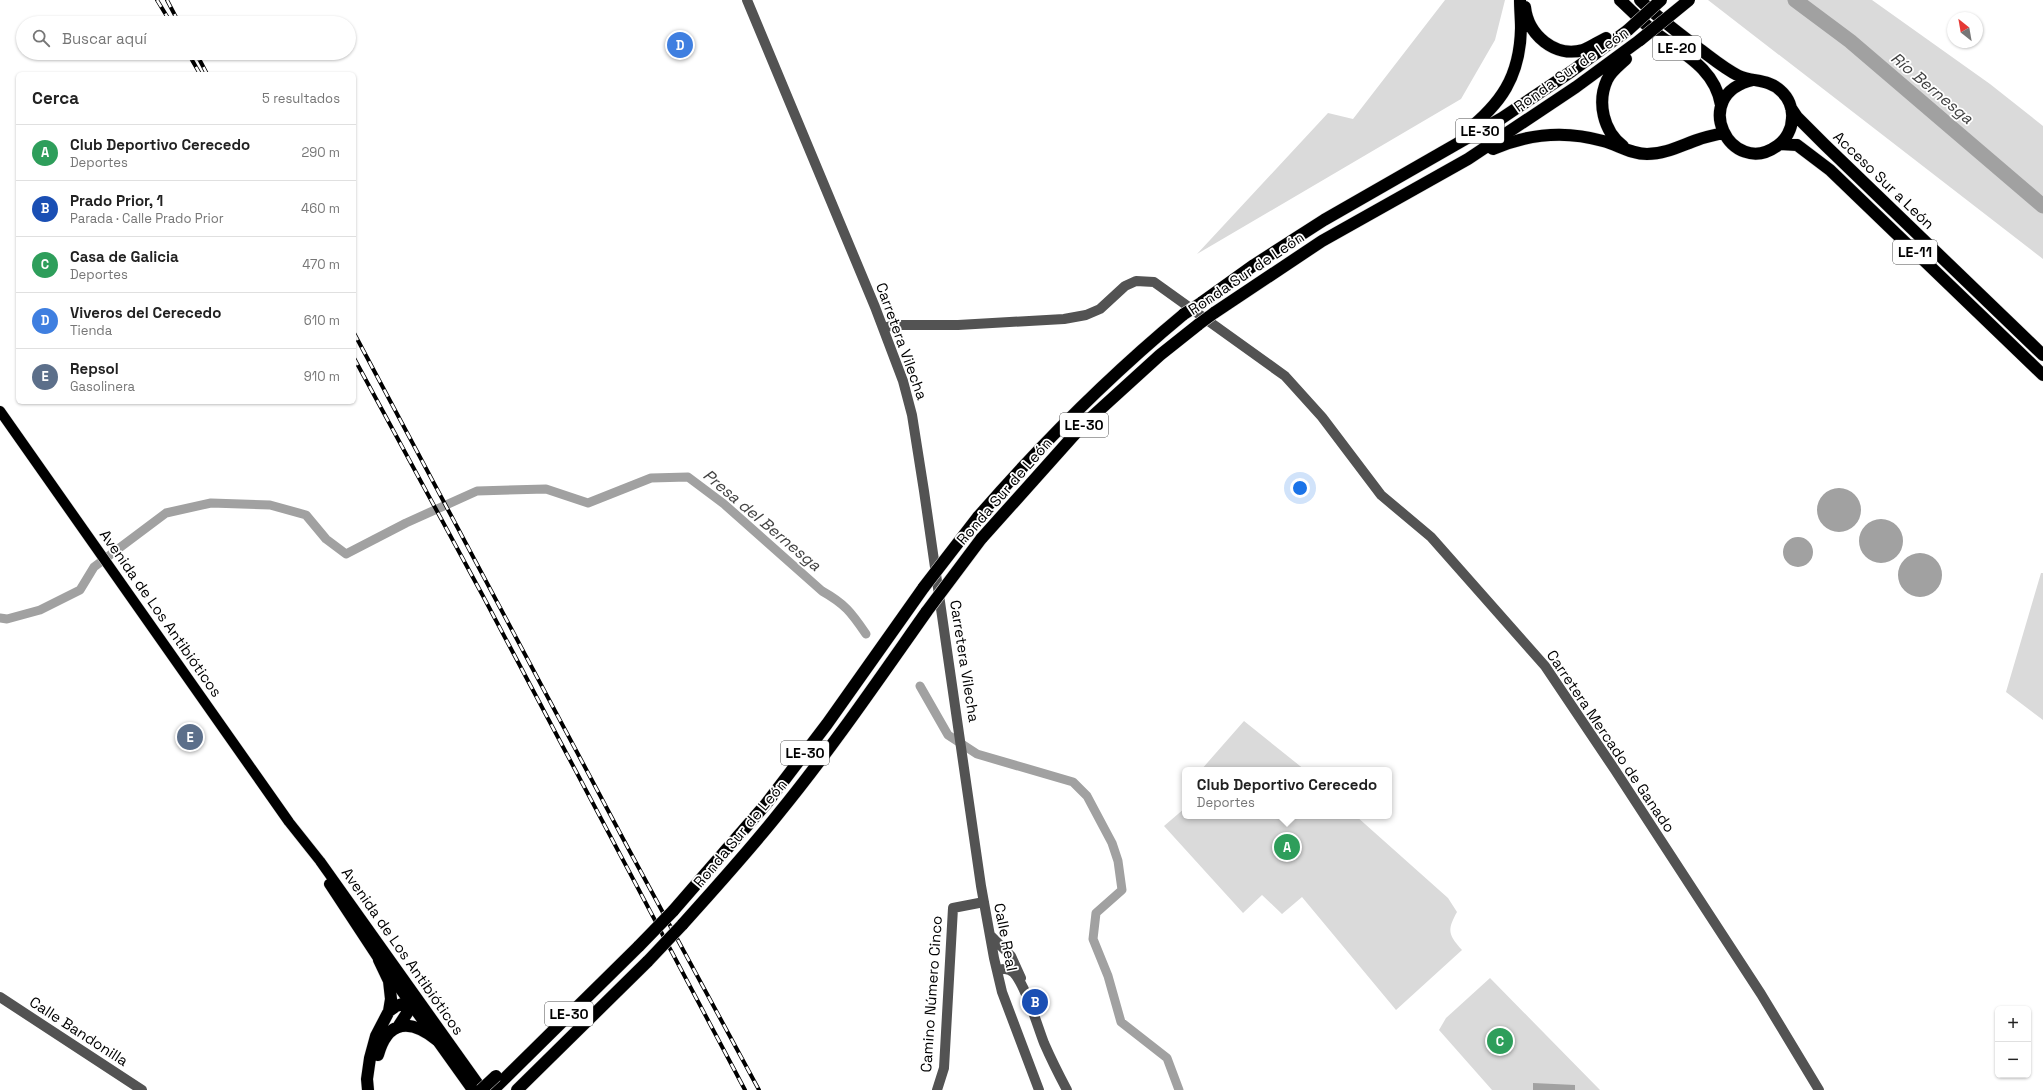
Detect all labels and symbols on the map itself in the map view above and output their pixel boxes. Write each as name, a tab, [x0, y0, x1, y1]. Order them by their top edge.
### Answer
north arrow	[1947, 12, 1983, 48]
street label: Ronda Sur de León	[1510, 22, 1632, 116]
pin: D	[667, 30, 693, 60]
road number: LE-20	[1653, 36, 1701, 60]
water label: Río Bernesga	[1886, 47, 1978, 129]
road number: LE-30	[1456, 119, 1504, 143]
street label: Acceso Sur a León	[1830, 127, 1938, 233]
street label: Ronda Sur de León	[1184, 227, 1308, 319]
road number: LE-11	[1893, 240, 1937, 264]
street label: Carretera Vilecha	[872, 280, 932, 403]
road number: LE-30	[1060, 413, 1108, 437]
street label: Ronda Sur de León	[952, 434, 1056, 548]
water label: Presa del Bernesga	[699, 465, 826, 576]
your location	[1290, 478, 1310, 498]
street label: Avenida de Los Antibióticos	[96, 526, 226, 701]
street label: Carretera Vilecha	[946, 599, 984, 724]
street label: Carretera Mercado de Ganado	[1543, 646, 1679, 836]
pin: E	[177, 722, 203, 752]
road number: LE-30	[781, 741, 829, 765]
street label: Ronda Sur de León	[689, 775, 791, 891]
pin: A	[1274, 832, 1300, 862]
street label: Avenida de Los Antibióticos	[338, 864, 468, 1039]
street label: Calle Real	[990, 901, 1022, 973]
street label: Camino Número Cinco	[916, 915, 946, 1073]
pin: B	[1022, 987, 1048, 1017]
street label: Calle Bandonilla	[26, 992, 132, 1070]
road number: LE-30	[545, 1002, 593, 1026]
pin: C	[1487, 1026, 1513, 1056]

